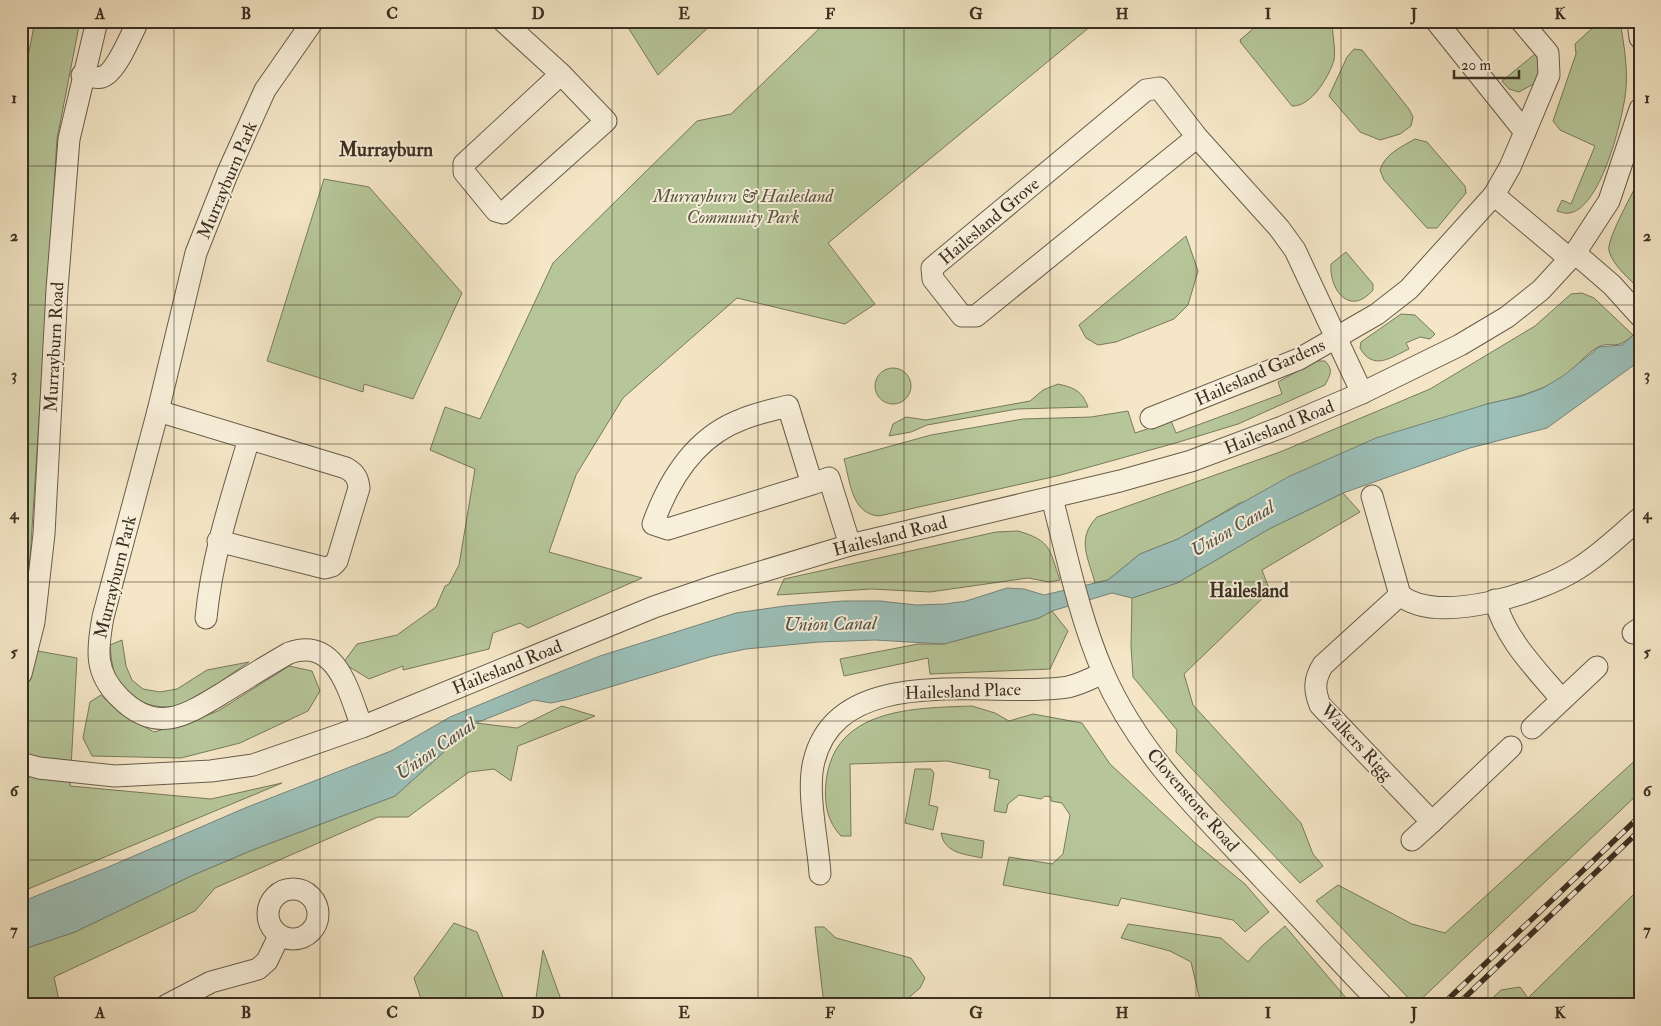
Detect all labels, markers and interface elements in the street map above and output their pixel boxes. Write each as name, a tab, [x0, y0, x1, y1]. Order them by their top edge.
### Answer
text: A	[94, 4, 106, 24]
text: B	[241, 4, 251, 24]
text: C	[386, 4, 398, 24]
text: D	[531, 4, 545, 24]
text: E	[678, 4, 690, 24]
text: F	[825, 4, 835, 24]
text: G	[969, 4, 983, 24]
text: H	[1115, 4, 1129, 24]
text: I	[1265, 4, 1272, 24]
text: J	[1410, 4, 1418, 25]
text: K	[1554, 4, 1566, 24]
scale bar	[1454, 48, 1518, 80]
text: 20 m	[1461, 56, 1491, 75]
text: 1	[11, 88, 17, 108]
text: 1	[1644, 88, 1650, 108]
street label: Murrayburn Park	[192, 118, 263, 243]
district label: Murrayburn	[338, 138, 433, 163]
street label: Hailesland Grove	[934, 172, 1045, 270]
park label: Murrayburn & Hailesland Community Park	[652, 185, 835, 229]
text: 2	[10, 226, 18, 246]
text: 2	[1643, 226, 1651, 246]
street label: Murrayburn Road	[40, 281, 69, 413]
street label: Hailesland Gardens	[1192, 333, 1329, 411]
text: 3	[11, 365, 17, 385]
text: 3	[1644, 365, 1650, 385]
street label: Hailesland Road	[1221, 395, 1338, 460]
water label: Union Canal	[1186, 494, 1280, 563]
text: 4	[9, 504, 20, 524]
text: 4	[1642, 504, 1653, 524]
street label: Hailesland Road	[831, 511, 950, 562]
street label: Murrayburn Park	[89, 513, 142, 641]
district label: Hailesland	[1209, 579, 1289, 603]
water label: Union Canal	[783, 611, 878, 637]
street label: Hailesland Road	[449, 635, 566, 700]
text: 5	[10, 642, 18, 662]
text: 5	[1643, 642, 1651, 662]
street label: Hailesland Place	[904, 678, 1022, 705]
street label: Walkers Rigg	[1315, 698, 1399, 786]
water label: Union Canal	[391, 711, 482, 785]
street label: Clovenstone Road	[1141, 744, 1244, 857]
text: 6	[10, 781, 20, 801]
text: 6	[1643, 781, 1653, 801]
text: 7	[10, 920, 18, 940]
text: 7	[1643, 920, 1651, 940]
text: A	[94, 1003, 106, 1023]
text: B	[241, 1003, 251, 1023]
text: C	[386, 1003, 398, 1023]
text: D	[531, 1003, 545, 1023]
text: E	[678, 1003, 690, 1023]
text: F	[825, 1003, 835, 1023]
text: G	[969, 1003, 983, 1023]
text: H	[1115, 1003, 1129, 1023]
text: I	[1265, 1003, 1272, 1023]
text: J	[1410, 1003, 1418, 1024]
text: K	[1554, 1003, 1566, 1023]

